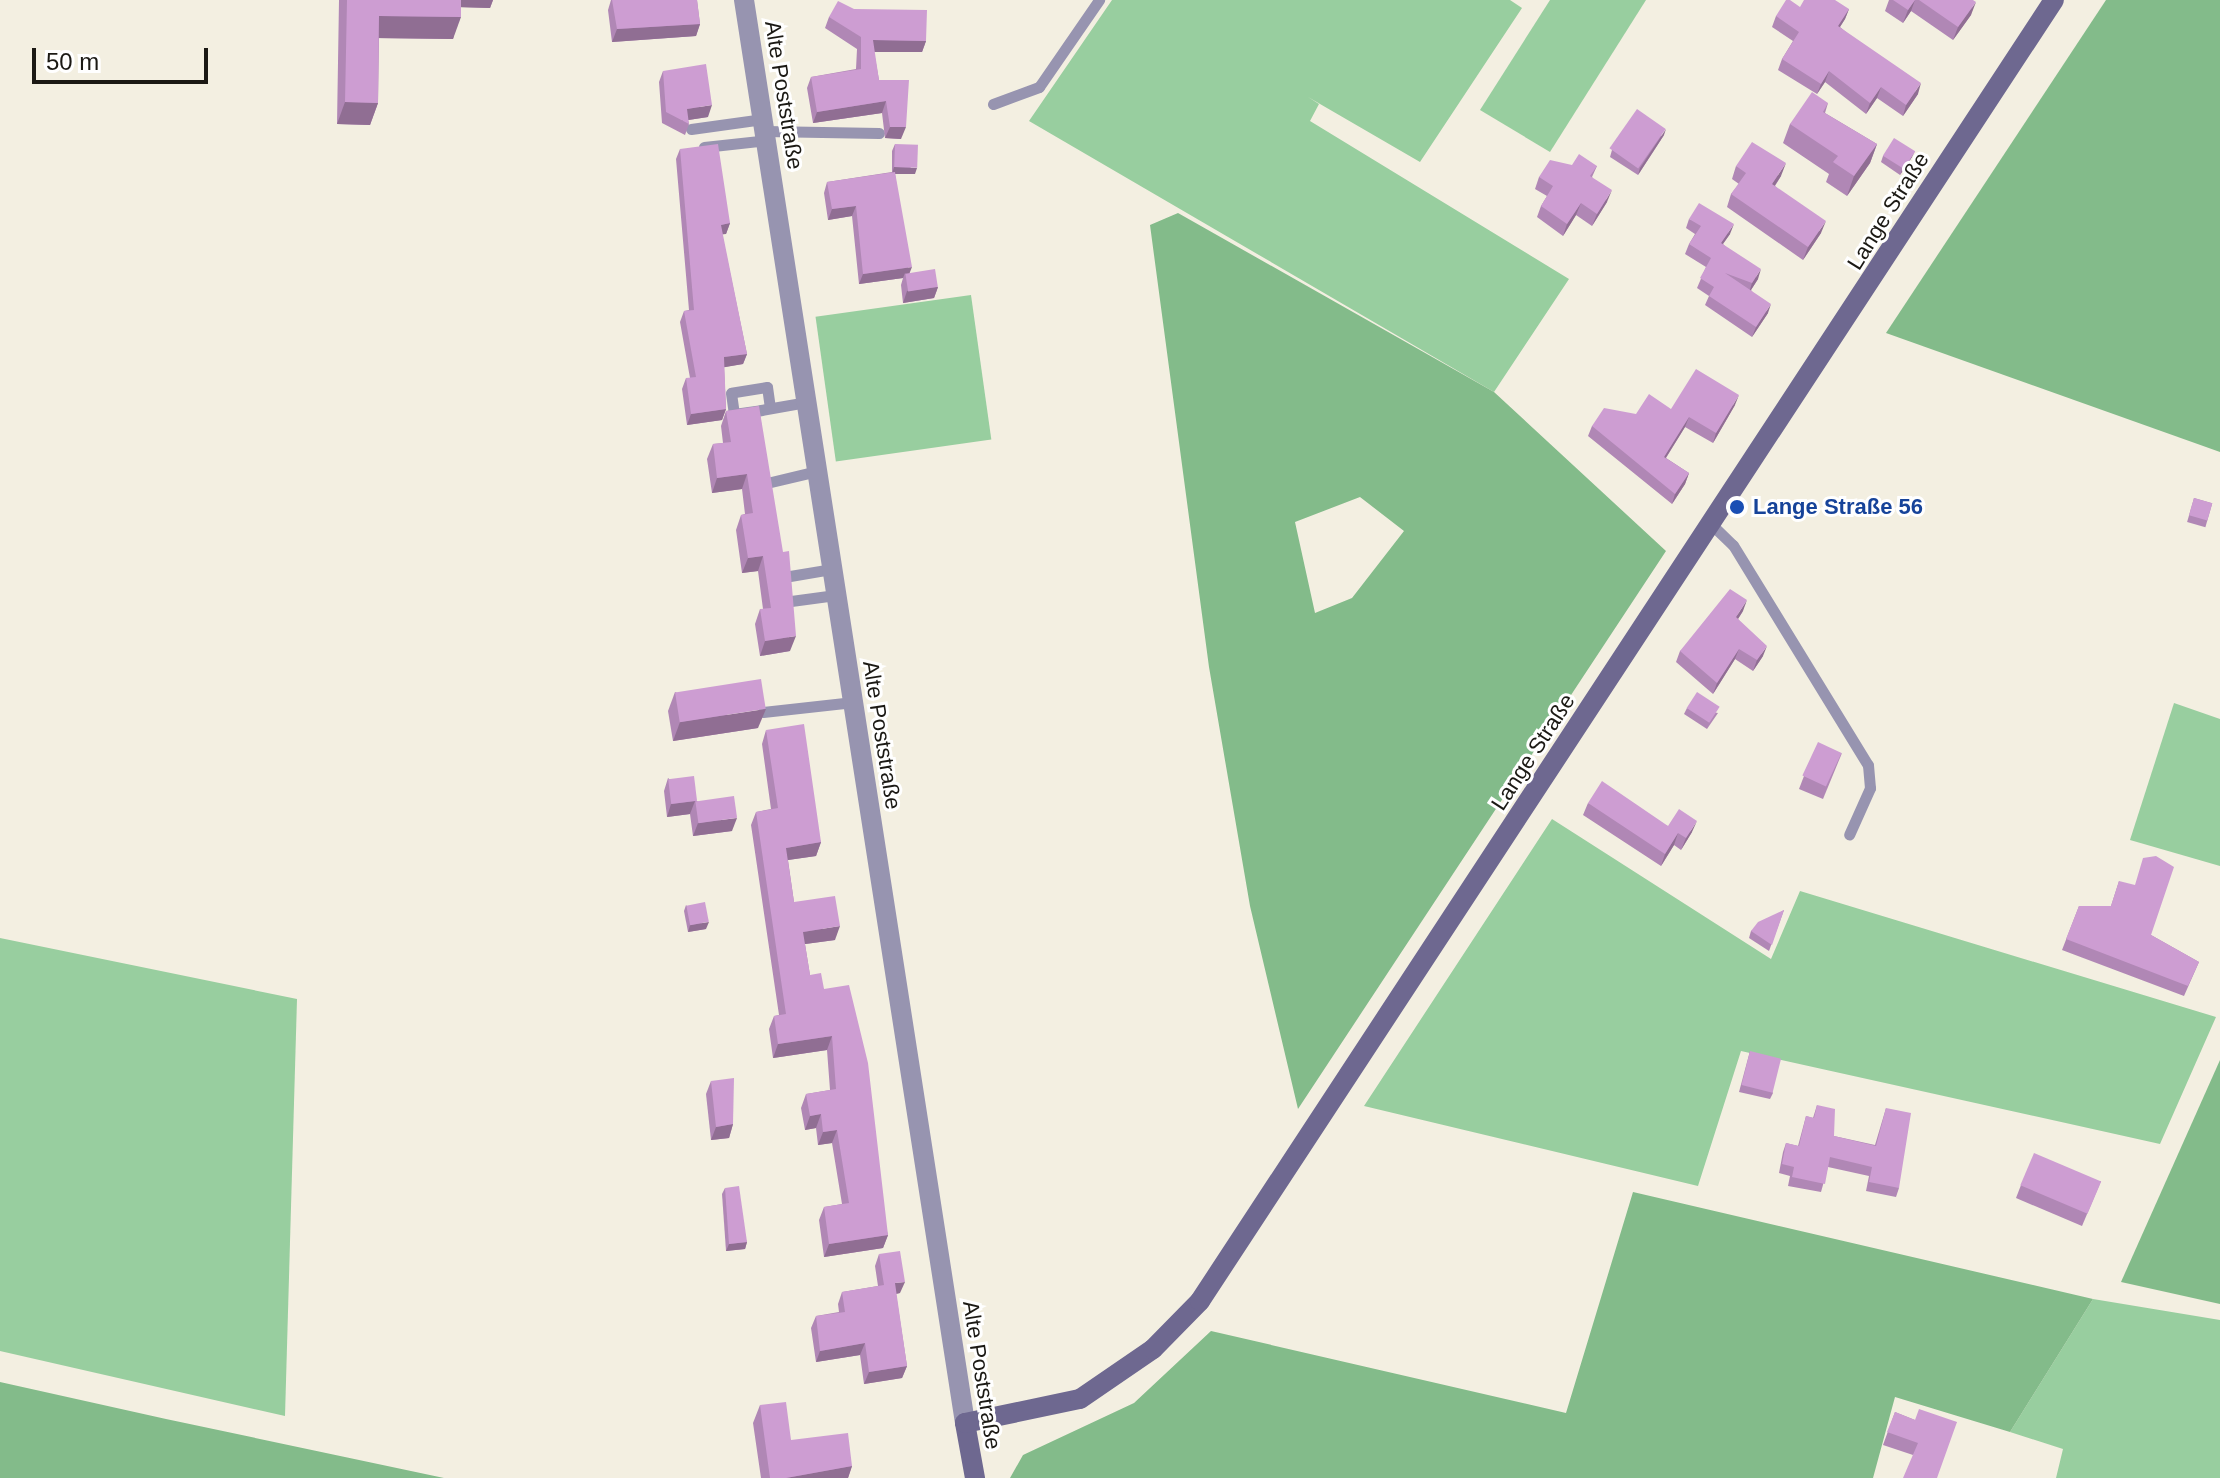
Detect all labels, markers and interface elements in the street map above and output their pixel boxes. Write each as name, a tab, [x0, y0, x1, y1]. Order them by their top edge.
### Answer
street label: Alte Poststraße	[759, 19, 809, 171]
scale bar	[36, 32, 212, 82]
text: 50 m	[46, 48, 99, 75]
street label: Lange Straße	[1841, 147, 1935, 275]
place label: Lange Straße 56	[1753, 494, 1923, 520]
marker: Lange Straße 56	[1728, 498, 1746, 516]
street label: Alte Poststraße	[857, 659, 907, 811]
street label: Lange Straße	[1486, 689, 1580, 815]
street label: Alte Poststraße	[957, 1299, 1007, 1451]

